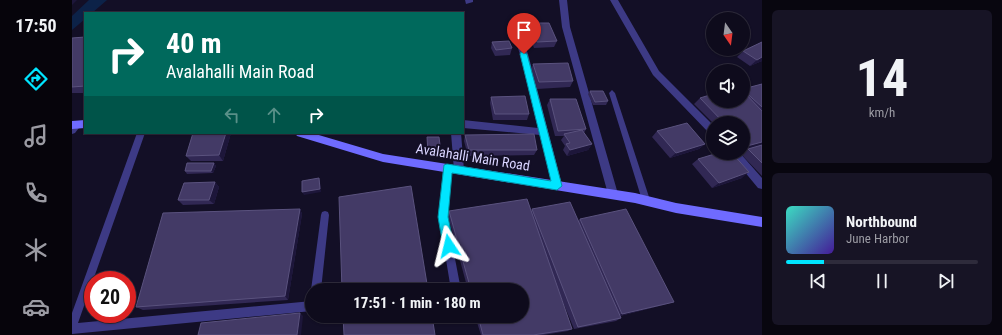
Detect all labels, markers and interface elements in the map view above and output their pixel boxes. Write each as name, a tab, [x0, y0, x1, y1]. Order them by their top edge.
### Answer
north arrow	[706, 12, 750, 56]
map controls	[706, 12, 750, 160]
pin	[507, 13, 541, 54]
text: 17:50	[15, 15, 57, 36]
icon: arrive	[513, 19, 535, 41]
text: 40 m	[166, 27, 222, 60]
icon: right	[100, 28, 152, 80]
text: 14	[856, 48, 908, 109]
text: Avalahalli Main Road	[166, 61, 314, 82]
button: sound	[706, 64, 750, 108]
icon: directions	[22, 65, 50, 93]
icon: left	[221, 104, 243, 126]
icon: ahead	[263, 104, 285, 126]
icon: right	[305, 104, 327, 126]
text: km/h	[869, 105, 895, 120]
button: layers	[706, 116, 750, 160]
icon: music	[22, 122, 50, 150]
street label: Avalahalli Main Road	[415, 140, 531, 174]
icon: phone	[22, 179, 50, 207]
text: Northbound	[846, 213, 917, 231]
position arrow	[428, 225, 470, 267]
text: June Harbor	[846, 231, 909, 246]
icon: climate	[22, 236, 50, 264]
icon: previous	[807, 270, 829, 292]
icon: pause	[871, 270, 893, 292]
icon: next	[935, 270, 957, 292]
speed limit sign: 20	[84, 271, 136, 323]
icon: car	[22, 293, 50, 321]
text: 17:51 · 1 min · 180 m	[353, 294, 481, 312]

